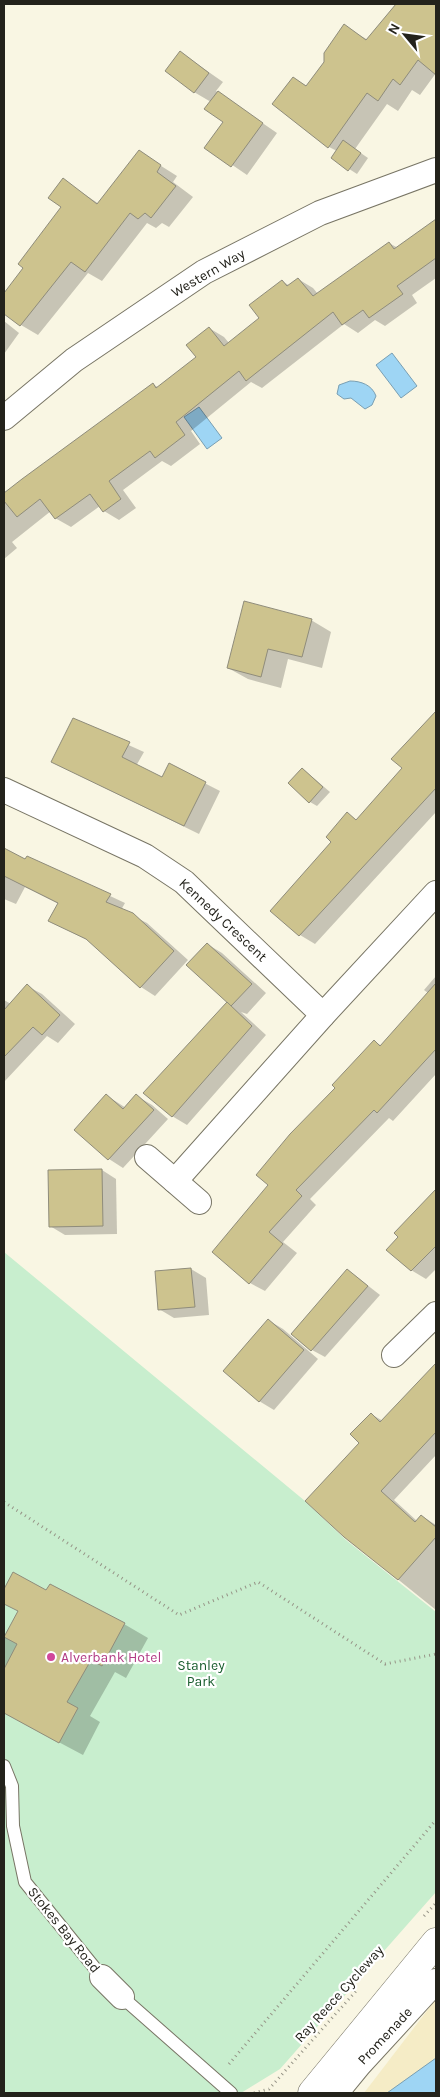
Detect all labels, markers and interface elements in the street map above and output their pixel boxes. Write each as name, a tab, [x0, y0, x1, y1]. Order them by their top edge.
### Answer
north arrow	[380, 10, 430, 60]
text: N	[384, 20, 404, 37]
street label: Western Way	[168, 245, 248, 301]
street label: Kennedy Crescent	[175, 875, 271, 965]
place label: Alverbank Hotel	[61, 1649, 161, 1666]
marker: Alverbank Hotel	[45, 1651, 57, 1663]
park label: Stanley Park	[177, 1657, 225, 1690]
street label: Stokes Bay Road	[24, 1884, 104, 1976]
street label: Ray Reece Cycleway	[291, 1942, 387, 2046]
street label: Promenade	[354, 2004, 416, 2068]

